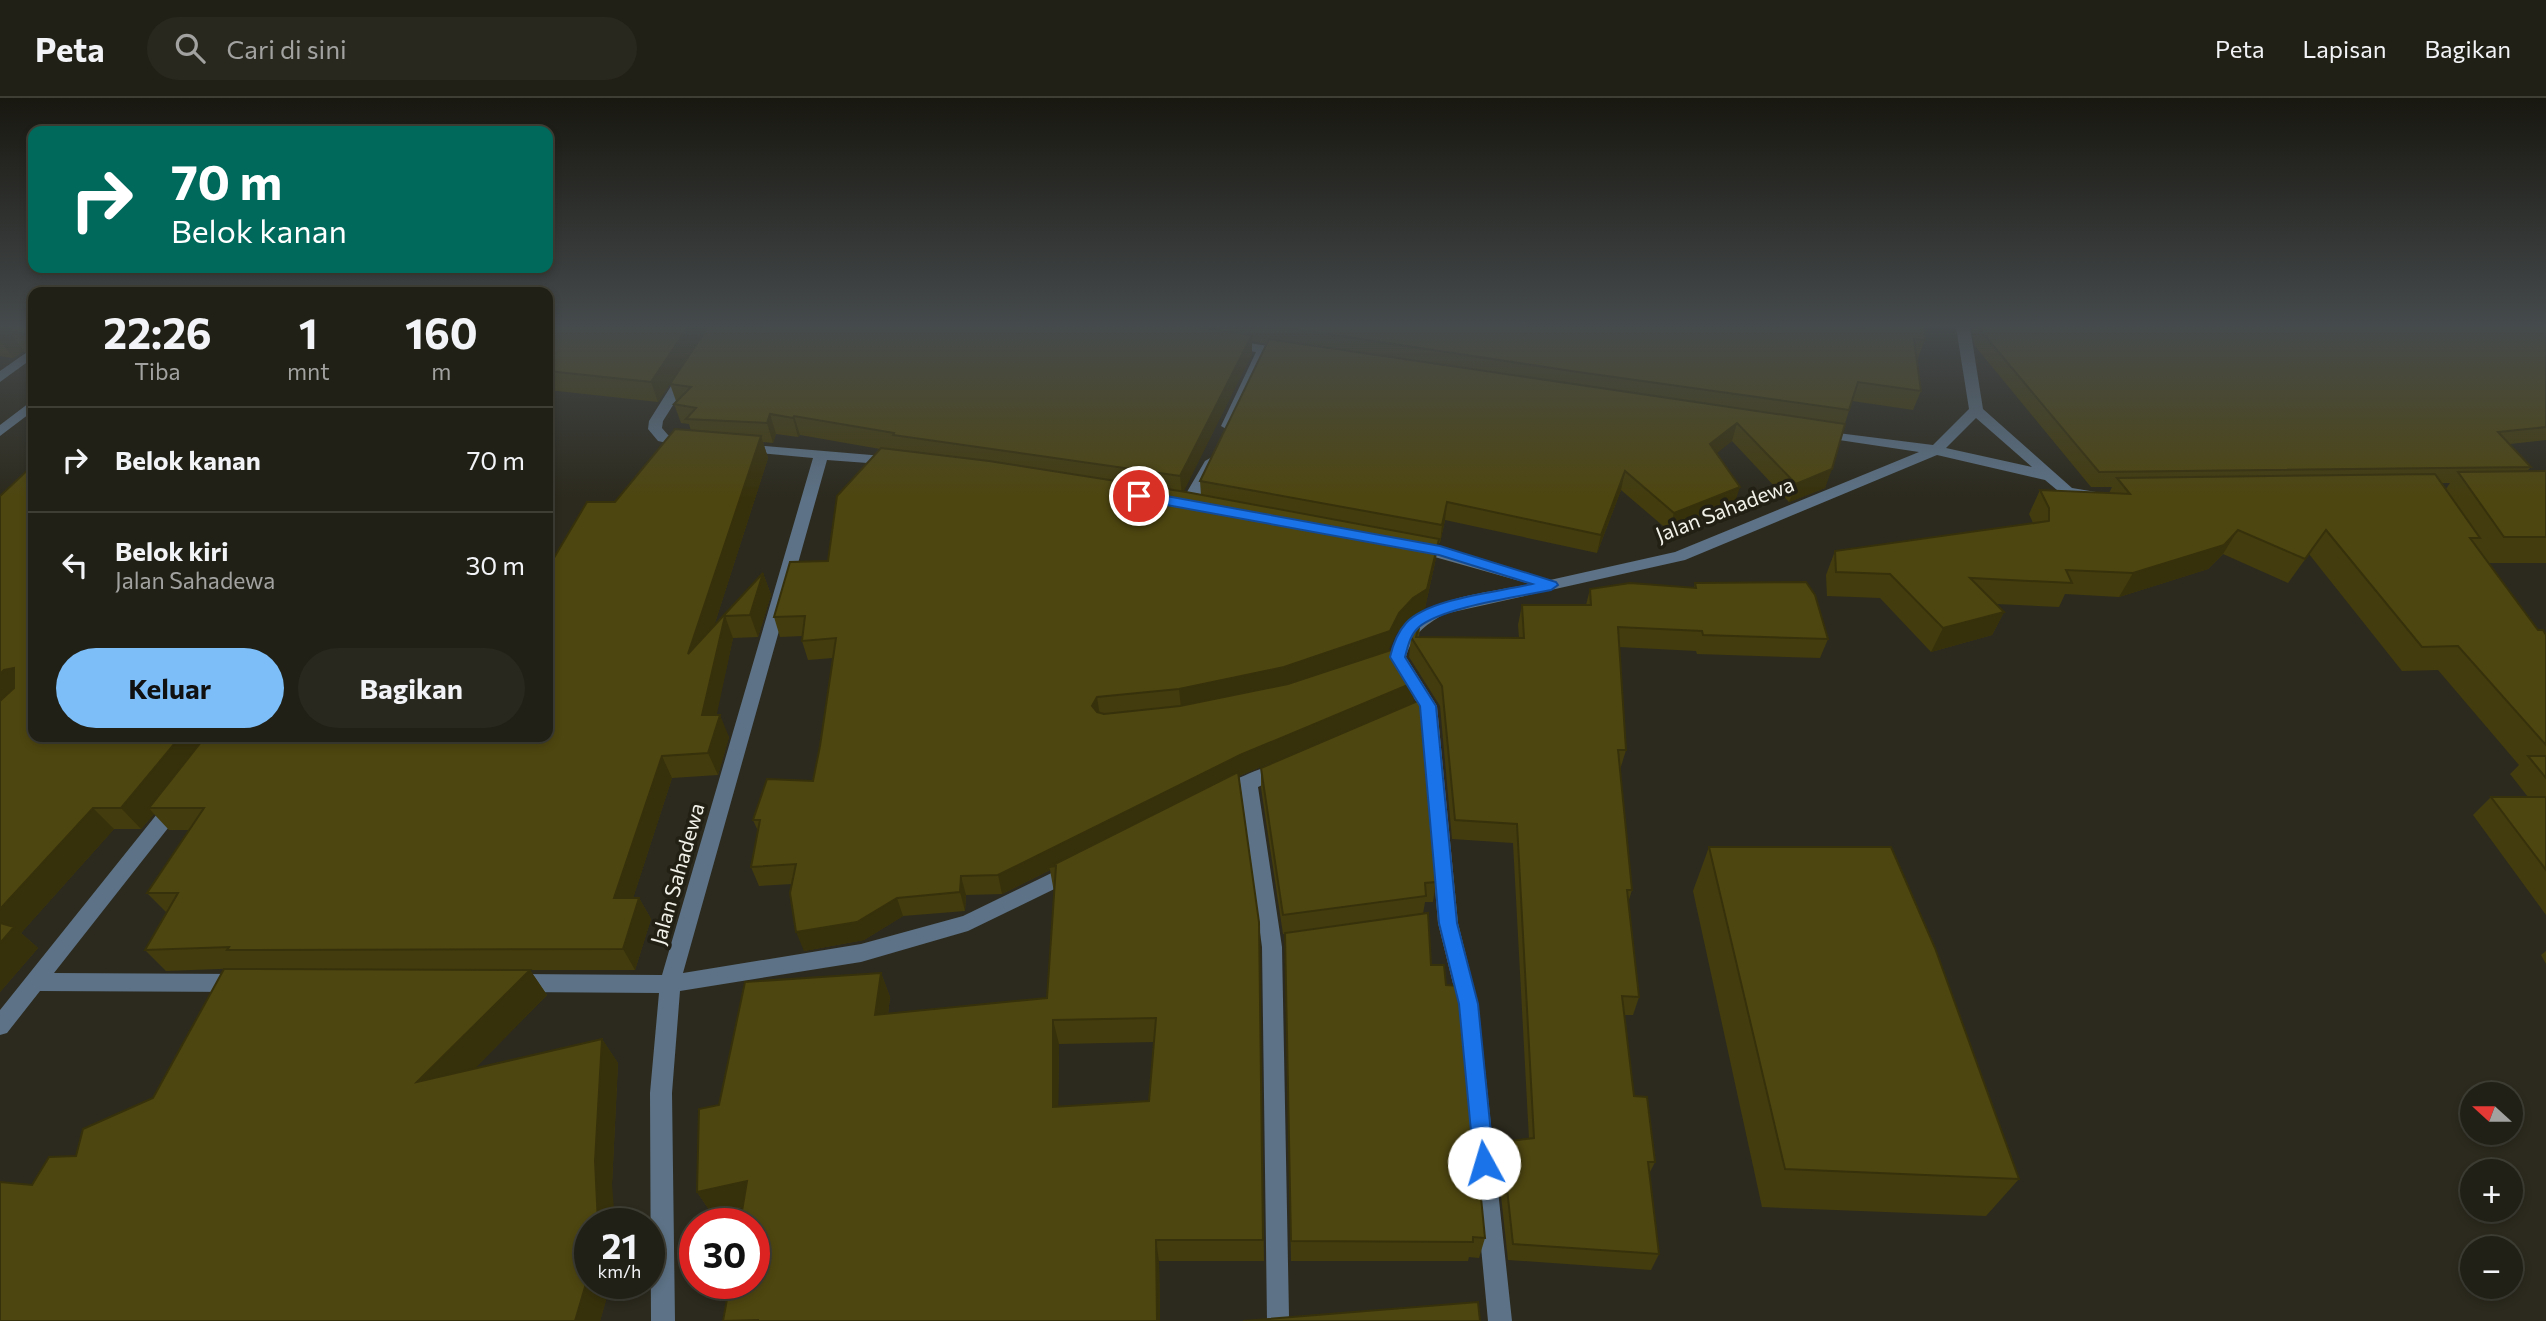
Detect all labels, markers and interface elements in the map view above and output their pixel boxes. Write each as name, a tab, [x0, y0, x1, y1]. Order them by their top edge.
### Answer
search box	[147, 17, 637, 80]
text: Peta	[35, 28, 105, 69]
icon: search	[171, 29, 209, 67]
text: Cari di sini	[227, 33, 347, 64]
text: Peta	[2215, 34, 2265, 63]
text: Lapisan	[2303, 34, 2386, 63]
text: Bagikan	[2424, 34, 2511, 63]
text: 70 m	[171, 150, 282, 210]
icon: right	[56, 154, 147, 245]
text: Belok kanan	[171, 210, 347, 250]
text: 22:26	[103, 306, 212, 358]
text: 1	[299, 306, 318, 358]
text: 160	[405, 306, 478, 358]
text: Tiba	[134, 357, 181, 385]
text: mnt	[287, 357, 330, 385]
text: m	[431, 357, 451, 385]
icon: right	[56, 441, 94, 479]
text: Belok kanan	[115, 444, 261, 475]
text: 70 m	[467, 444, 525, 475]
pin	[1109, 466, 1169, 526]
street label: Jalan Sahadewa	[1652, 471, 1797, 546]
icon: arrive	[1120, 477, 1158, 515]
text: Belok kiri	[115, 535, 229, 566]
icon: left	[56, 546, 94, 584]
text: 30 m	[466, 549, 525, 580]
text: Jalan Sahadewa	[115, 566, 275, 594]
button: Keluar	[56, 648, 284, 728]
button: Bagikan	[298, 648, 525, 728]
street label: Jalan Sahadewa	[644, 800, 709, 947]
north arrow	[2460, 1082, 2524, 1144]
map controls	[2460, 1082, 2523, 1299]
position arrow	[1447, 1126, 1521, 1200]
button: +	[2460, 1159, 2523, 1222]
speed limit sign: 30	[679, 1208, 770, 1299]
text: 21	[602, 1223, 637, 1266]
button: −	[2460, 1236, 2523, 1299]
text: km/h	[598, 1260, 641, 1282]

